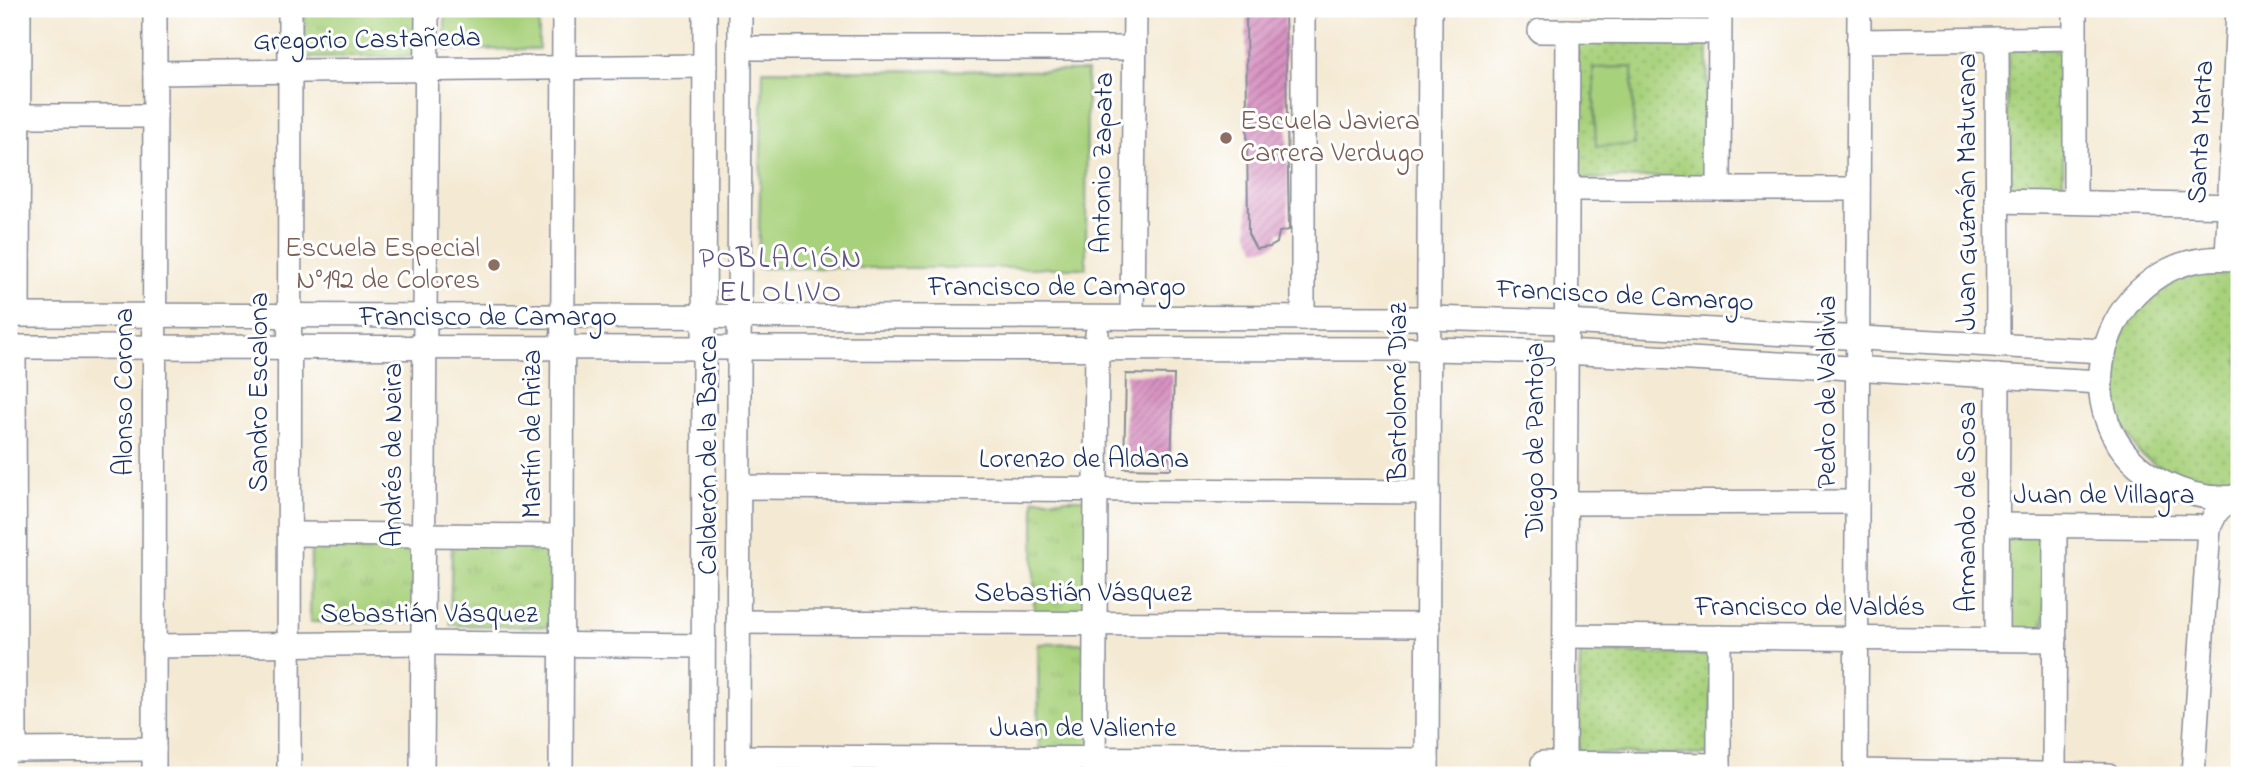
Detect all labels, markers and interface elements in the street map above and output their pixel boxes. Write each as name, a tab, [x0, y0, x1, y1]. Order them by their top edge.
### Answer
street label: Gregorio Castañeda	[253, 19, 481, 63]
street label: Juan Guzmán Maturana	[1948, 53, 1989, 331]
street label: Santa Marta	[2178, 59, 2226, 205]
street label: Antonio Zapata	[1082, 72, 1126, 254]
place label: Escuela Javiera Carrera Verdugo	[1240, 102, 1424, 175]
marker: Escuela Javiera Carrera Verdugo	[1218, 130, 1234, 146]
place label: Escuela Especial N°192 de Colores	[285, 229, 480, 302]
district label: POBLACIÓN EL OLIVO	[699, 238, 863, 316]
marker: Escuela Especial N°192 de Colores	[486, 257, 502, 273]
street label: Francisco de Camargo	[927, 268, 1186, 309]
street label: Francisco de Camargo	[1494, 270, 1755, 324]
street label: Sandro Escalona	[240, 292, 281, 492]
street label: Pedro de Valdivia	[1808, 295, 1849, 489]
street label: Francisco de Camargo	[358, 298, 617, 339]
street label: Bartolomé Díaz	[1379, 302, 1420, 482]
street label: Alonso Corona	[105, 308, 146, 476]
street label: Calderón de la Barca	[689, 335, 730, 575]
street label: Diego de Pantoja	[1516, 342, 1557, 539]
street label: Martín de Ariza	[513, 349, 554, 519]
street label: Andrés de Neira	[374, 363, 415, 547]
street label: Armando de Sosa	[1948, 401, 1989, 613]
street label: Lorenzo de Aldana	[979, 440, 1189, 481]
street label: Juan de Villagra	[2013, 476, 2195, 517]
street label: Sebastián Vásquez	[974, 574, 1192, 615]
street label: Francisco de Valdés	[1694, 588, 1925, 629]
street label: Sebastián Vásquez	[320, 595, 538, 636]
street label: Juan de Valiente	[989, 709, 1177, 750]

